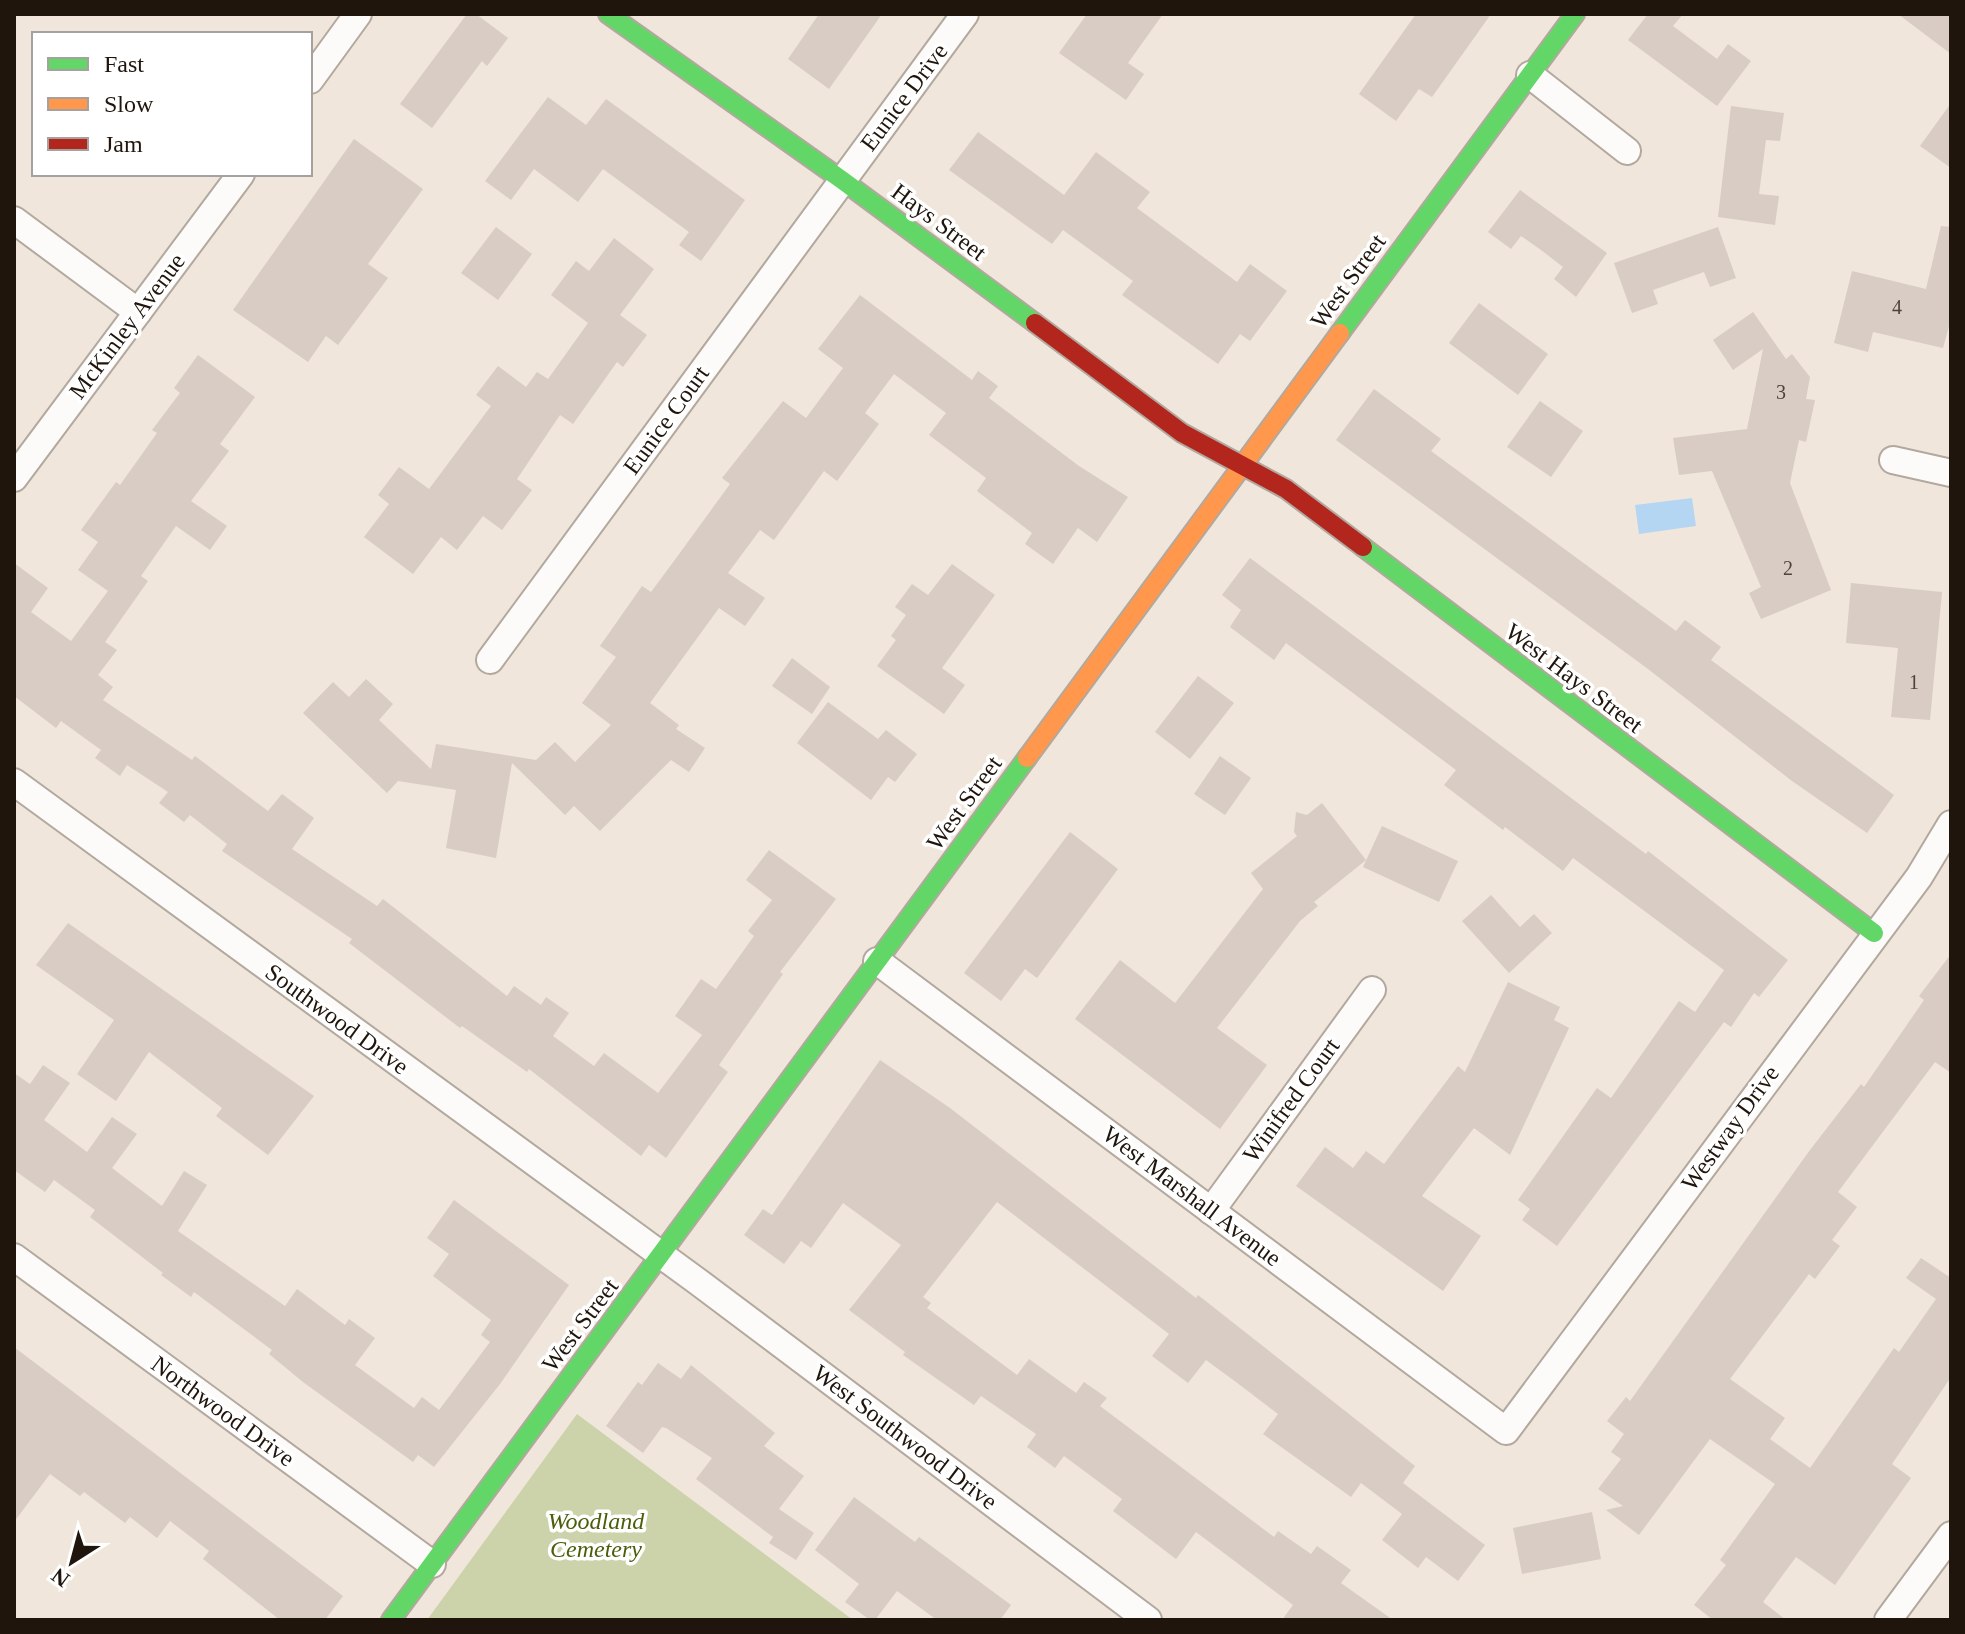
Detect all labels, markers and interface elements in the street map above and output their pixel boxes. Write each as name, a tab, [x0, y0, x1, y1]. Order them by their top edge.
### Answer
legend	[32, 32, 312, 176]
street label: Eunice Drive	[855, 38, 953, 156]
text: Fast	[104, 51, 144, 77]
text: Slow	[104, 91, 154, 117]
text: Jam	[104, 131, 143, 157]
street label: Hays Street	[887, 178, 992, 266]
street label: West Street	[1305, 229, 1391, 333]
street label: McKinley Avenue	[64, 248, 190, 404]
house number: 4	[1892, 296, 1902, 318]
street label: Eunice Court	[618, 361, 714, 479]
house number: 3	[1776, 381, 1786, 403]
house number: 2	[1783, 557, 1793, 579]
street label: West Hays Street	[1500, 618, 1648, 738]
house number: 1	[1909, 671, 1919, 693]
street label: West Street	[921, 751, 1007, 855]
street label: Southwood Drive	[261, 959, 413, 1079]
street label: Winifred Court	[1237, 1033, 1345, 1167]
street label: Westway Drive	[1676, 1060, 1784, 1196]
street label: West Marshall Avenue	[1098, 1121, 1286, 1271]
street label: West Street	[537, 1273, 623, 1376]
street label: Northwood Drive	[147, 1351, 299, 1471]
street label: West Southwood Drive	[808, 1359, 1002, 1515]
park label: Woodland Cemetery	[548, 1508, 645, 1562]
north arrow	[32, 1522, 112, 1602]
text: N	[47, 1563, 74, 1593]

